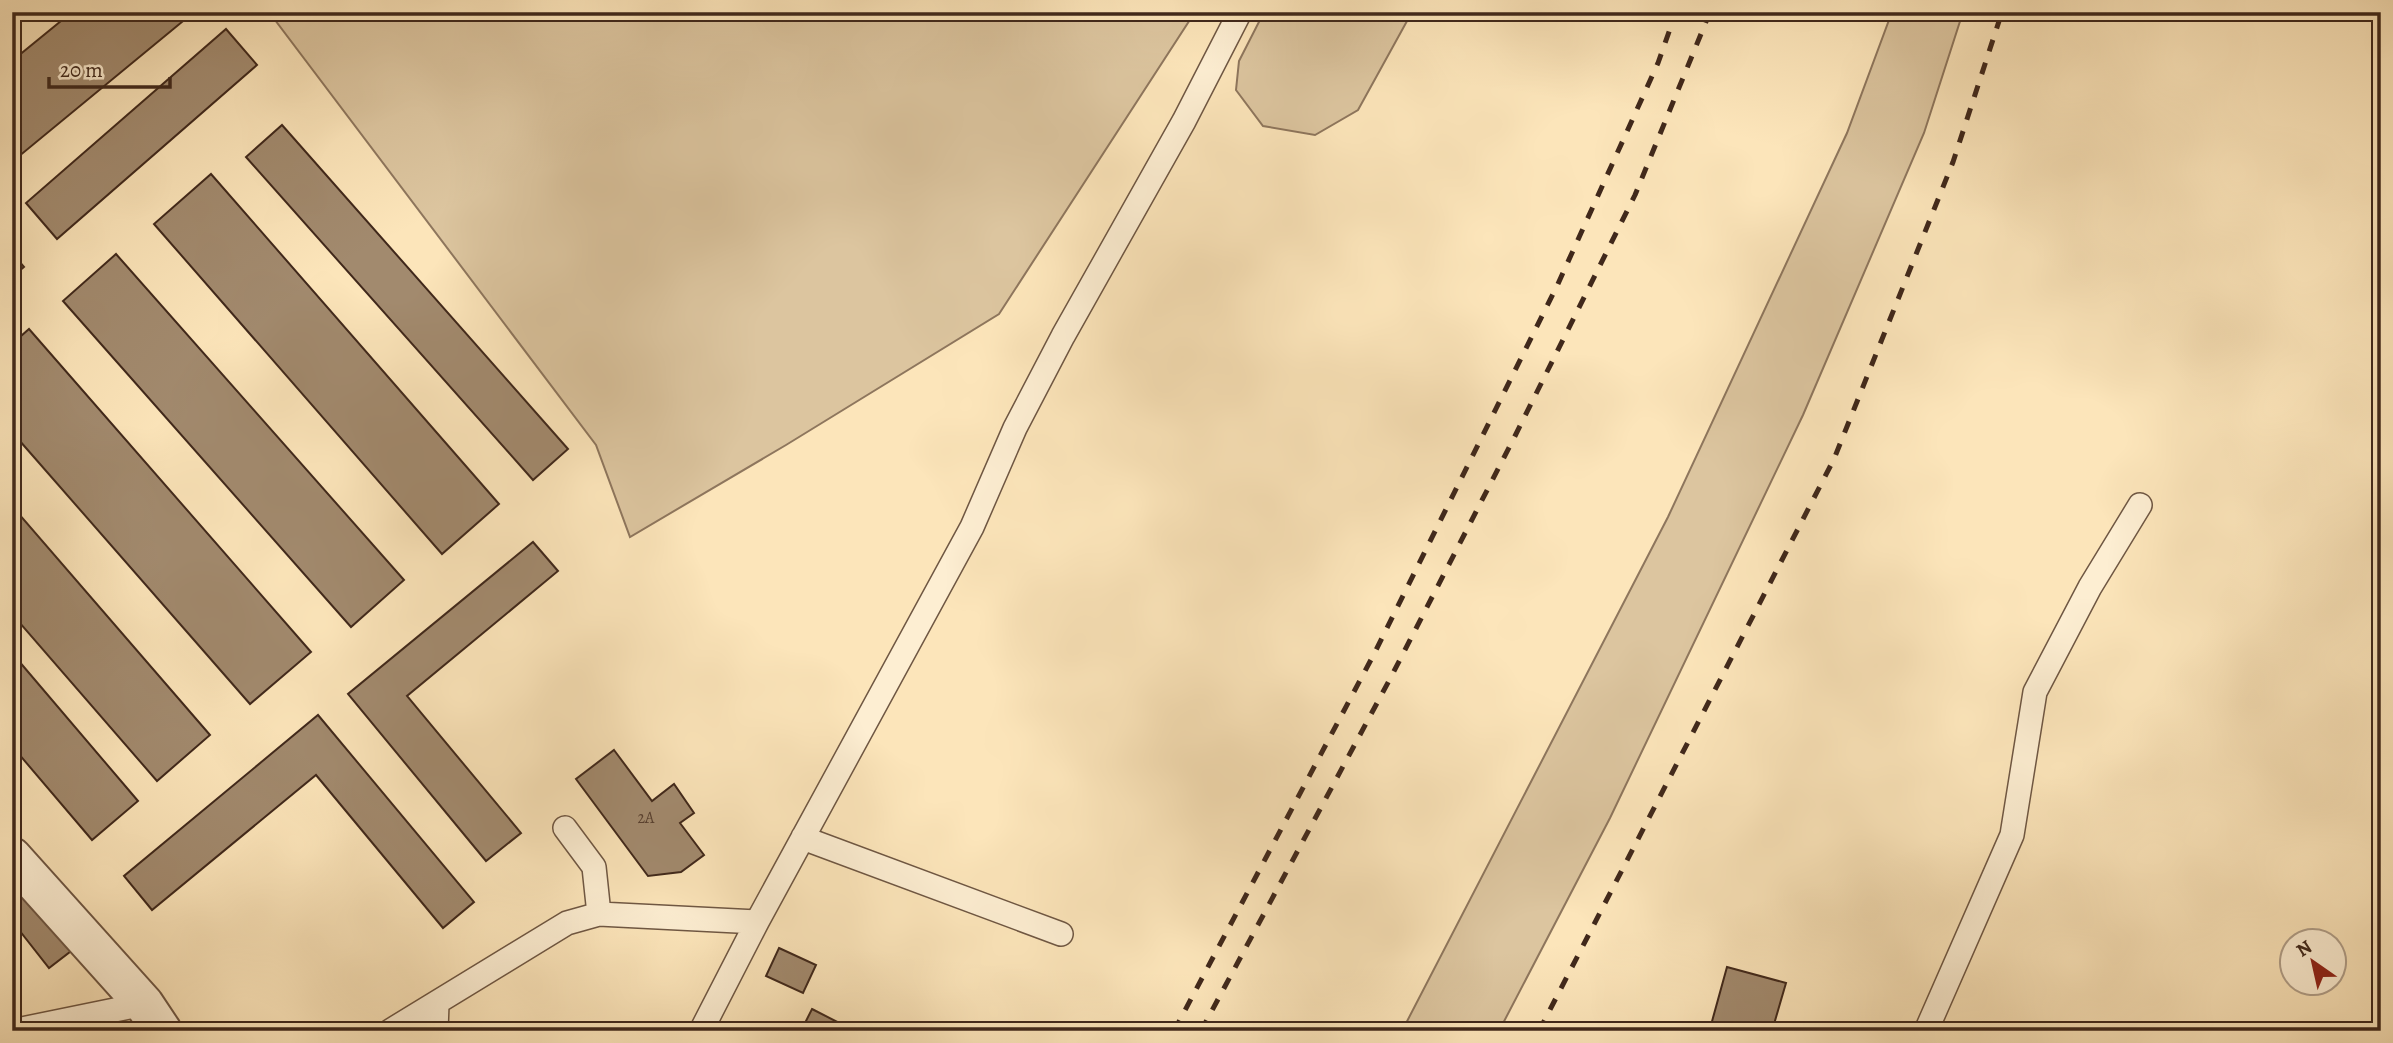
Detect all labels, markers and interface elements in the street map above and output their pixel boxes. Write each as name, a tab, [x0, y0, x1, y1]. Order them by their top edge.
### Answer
scale bar	[49, 46, 170, 90]
text: 20 m	[60, 56, 103, 84]
house number: 2А	[638, 807, 655, 829]
north arrow	[2278, 928, 2348, 998]
text: N	[2291, 934, 2317, 963]

